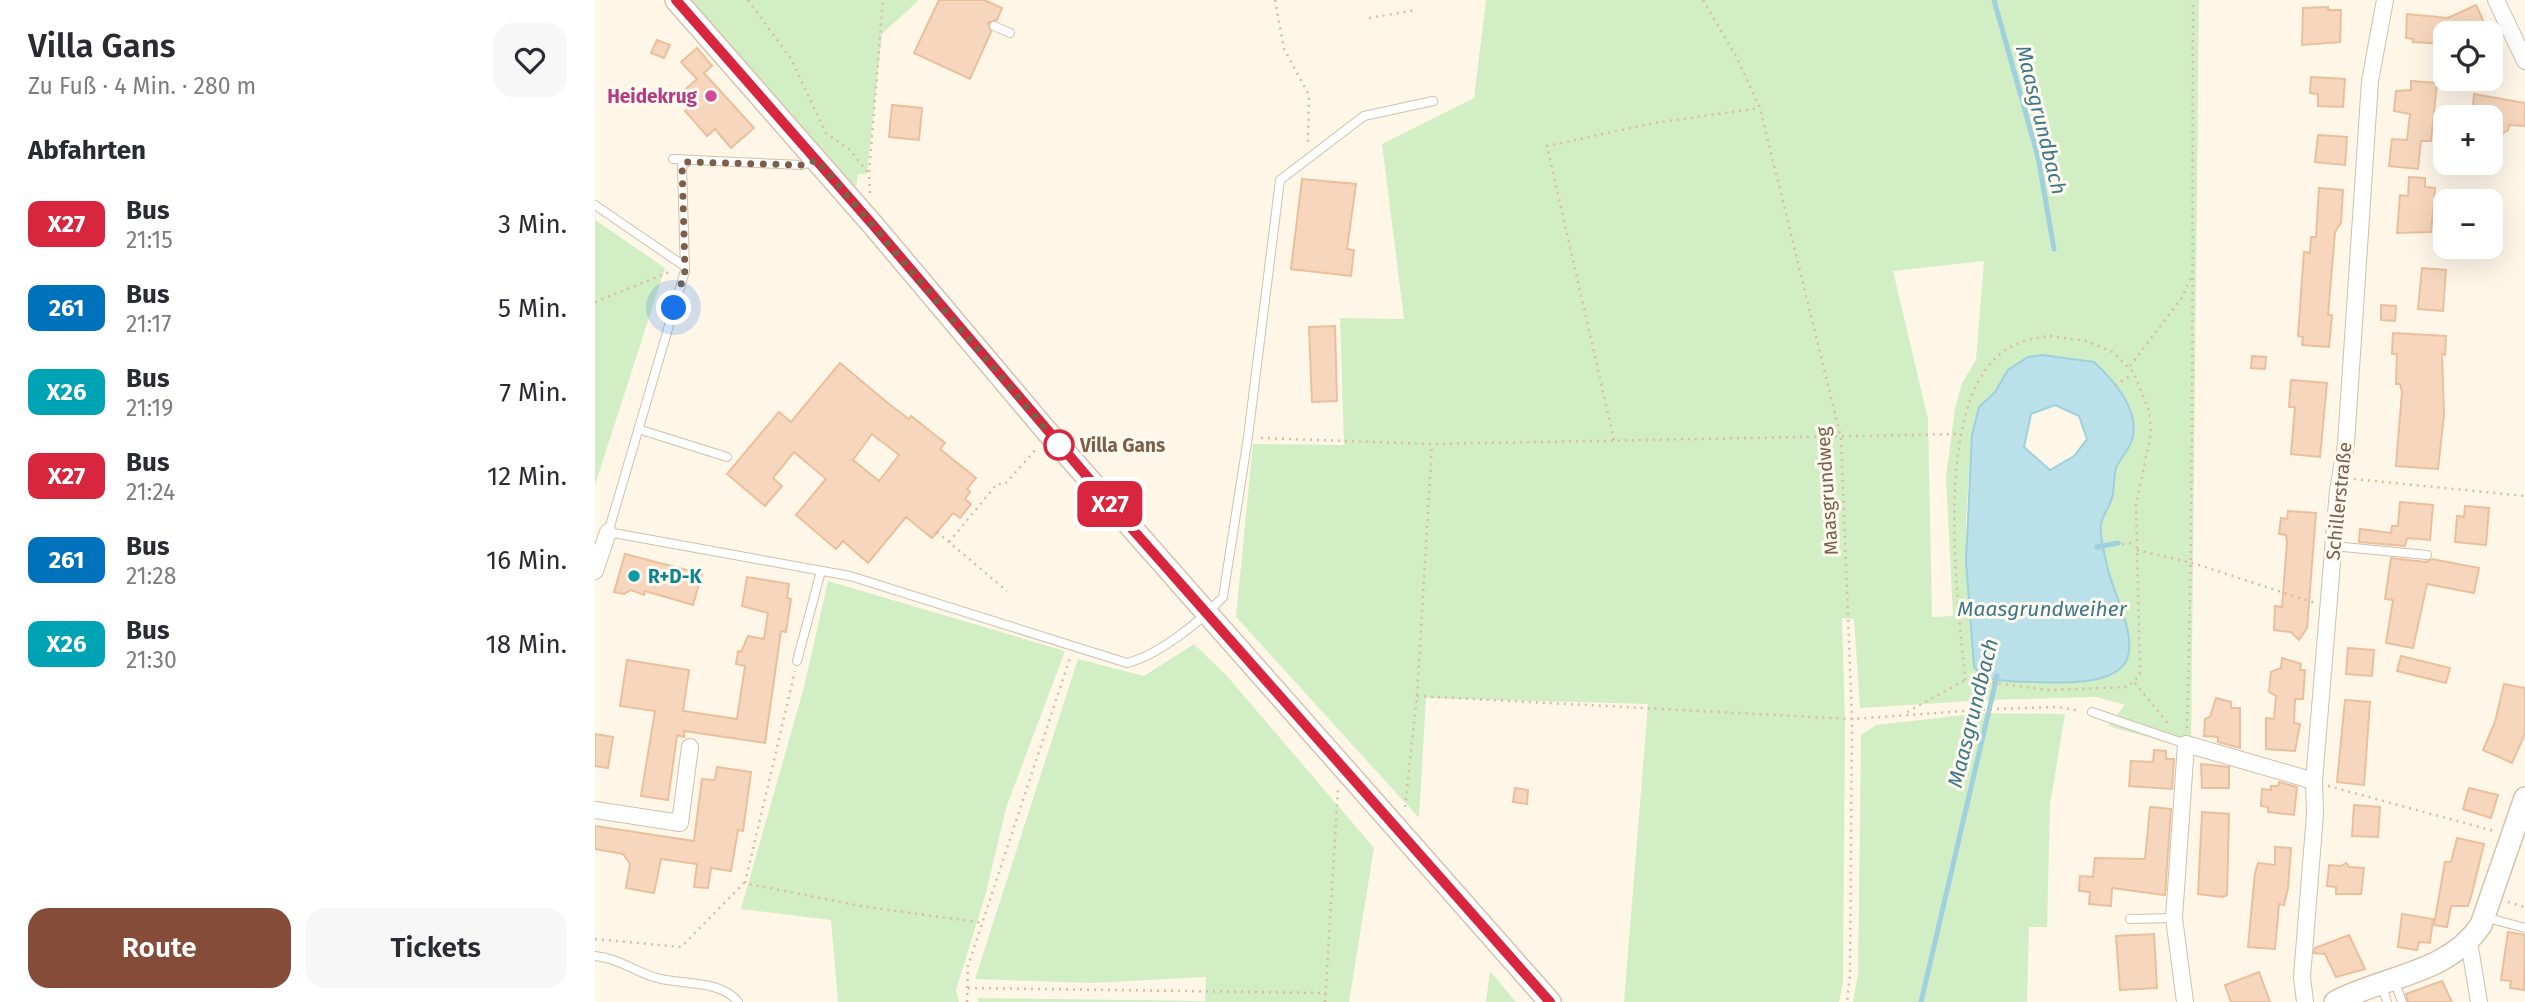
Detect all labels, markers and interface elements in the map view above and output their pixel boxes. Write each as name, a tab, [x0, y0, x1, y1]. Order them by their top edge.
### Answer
map controls	[2433, 21, 2503, 259]
button: locate	[2433, 21, 2503, 91]
button: heart	[493, 23, 567, 97]
text: Villa Gans	[28, 26, 176, 66]
water label: Maasgrundbach	[2010, 43, 2072, 197]
text: Zu Fuß · 4 Min. · 280 m	[28, 72, 256, 100]
place label: Heidekrug	[607, 85, 698, 108]
marker: Heidekrug	[703, 88, 719, 104]
button: +	[2433, 105, 2503, 175]
text: Abfahrten	[28, 135, 146, 166]
button: −	[2433, 189, 2503, 259]
text: Bus	[126, 195, 169, 226]
text: 3 Min.	[498, 209, 567, 240]
text: X27	[48, 210, 85, 238]
text: 21:15	[126, 226, 173, 254]
text: Bus	[126, 279, 169, 310]
your location	[656, 290, 691, 325]
text: 5 Min.	[498, 293, 567, 324]
text: 261	[49, 294, 84, 322]
text: 21:17	[126, 310, 172, 338]
text: Bus	[126, 363, 169, 394]
text: 7 Min.	[500, 377, 567, 408]
text: X26	[47, 378, 86, 406]
text: 21:19	[126, 394, 173, 422]
street label: Maasgrundweg	[1811, 426, 1843, 556]
marker: Villa Gans	[1044, 430, 1074, 460]
place label: Villa Gans	[1079, 434, 1165, 457]
street label: Schillerstraße	[2321, 441, 2357, 561]
text: Bus	[126, 447, 169, 478]
text: 12 Min.	[487, 461, 567, 492]
text: X27	[48, 462, 85, 490]
text: 21:24	[126, 478, 175, 506]
line badge: X27	[1070, 481, 1150, 527]
text: X27	[1091, 490, 1129, 518]
text: Bus	[126, 531, 169, 562]
text: 16 Min.	[486, 545, 567, 576]
text: 261	[49, 546, 84, 574]
text: 21:28	[126, 562, 176, 590]
place label: R+D-K	[648, 565, 702, 588]
marker: R+D-K	[626, 568, 642, 584]
water label: Maasgrundweiher	[1957, 596, 2128, 622]
text: Bus	[126, 615, 169, 646]
text: 18 Min.	[485, 629, 567, 660]
text: X26	[47, 630, 86, 658]
water label: Maasgrundbach	[1942, 636, 2004, 790]
text: 21:30	[126, 646, 177, 674]
button: Route	[28, 908, 291, 988]
button: Tickets	[305, 908, 567, 988]

